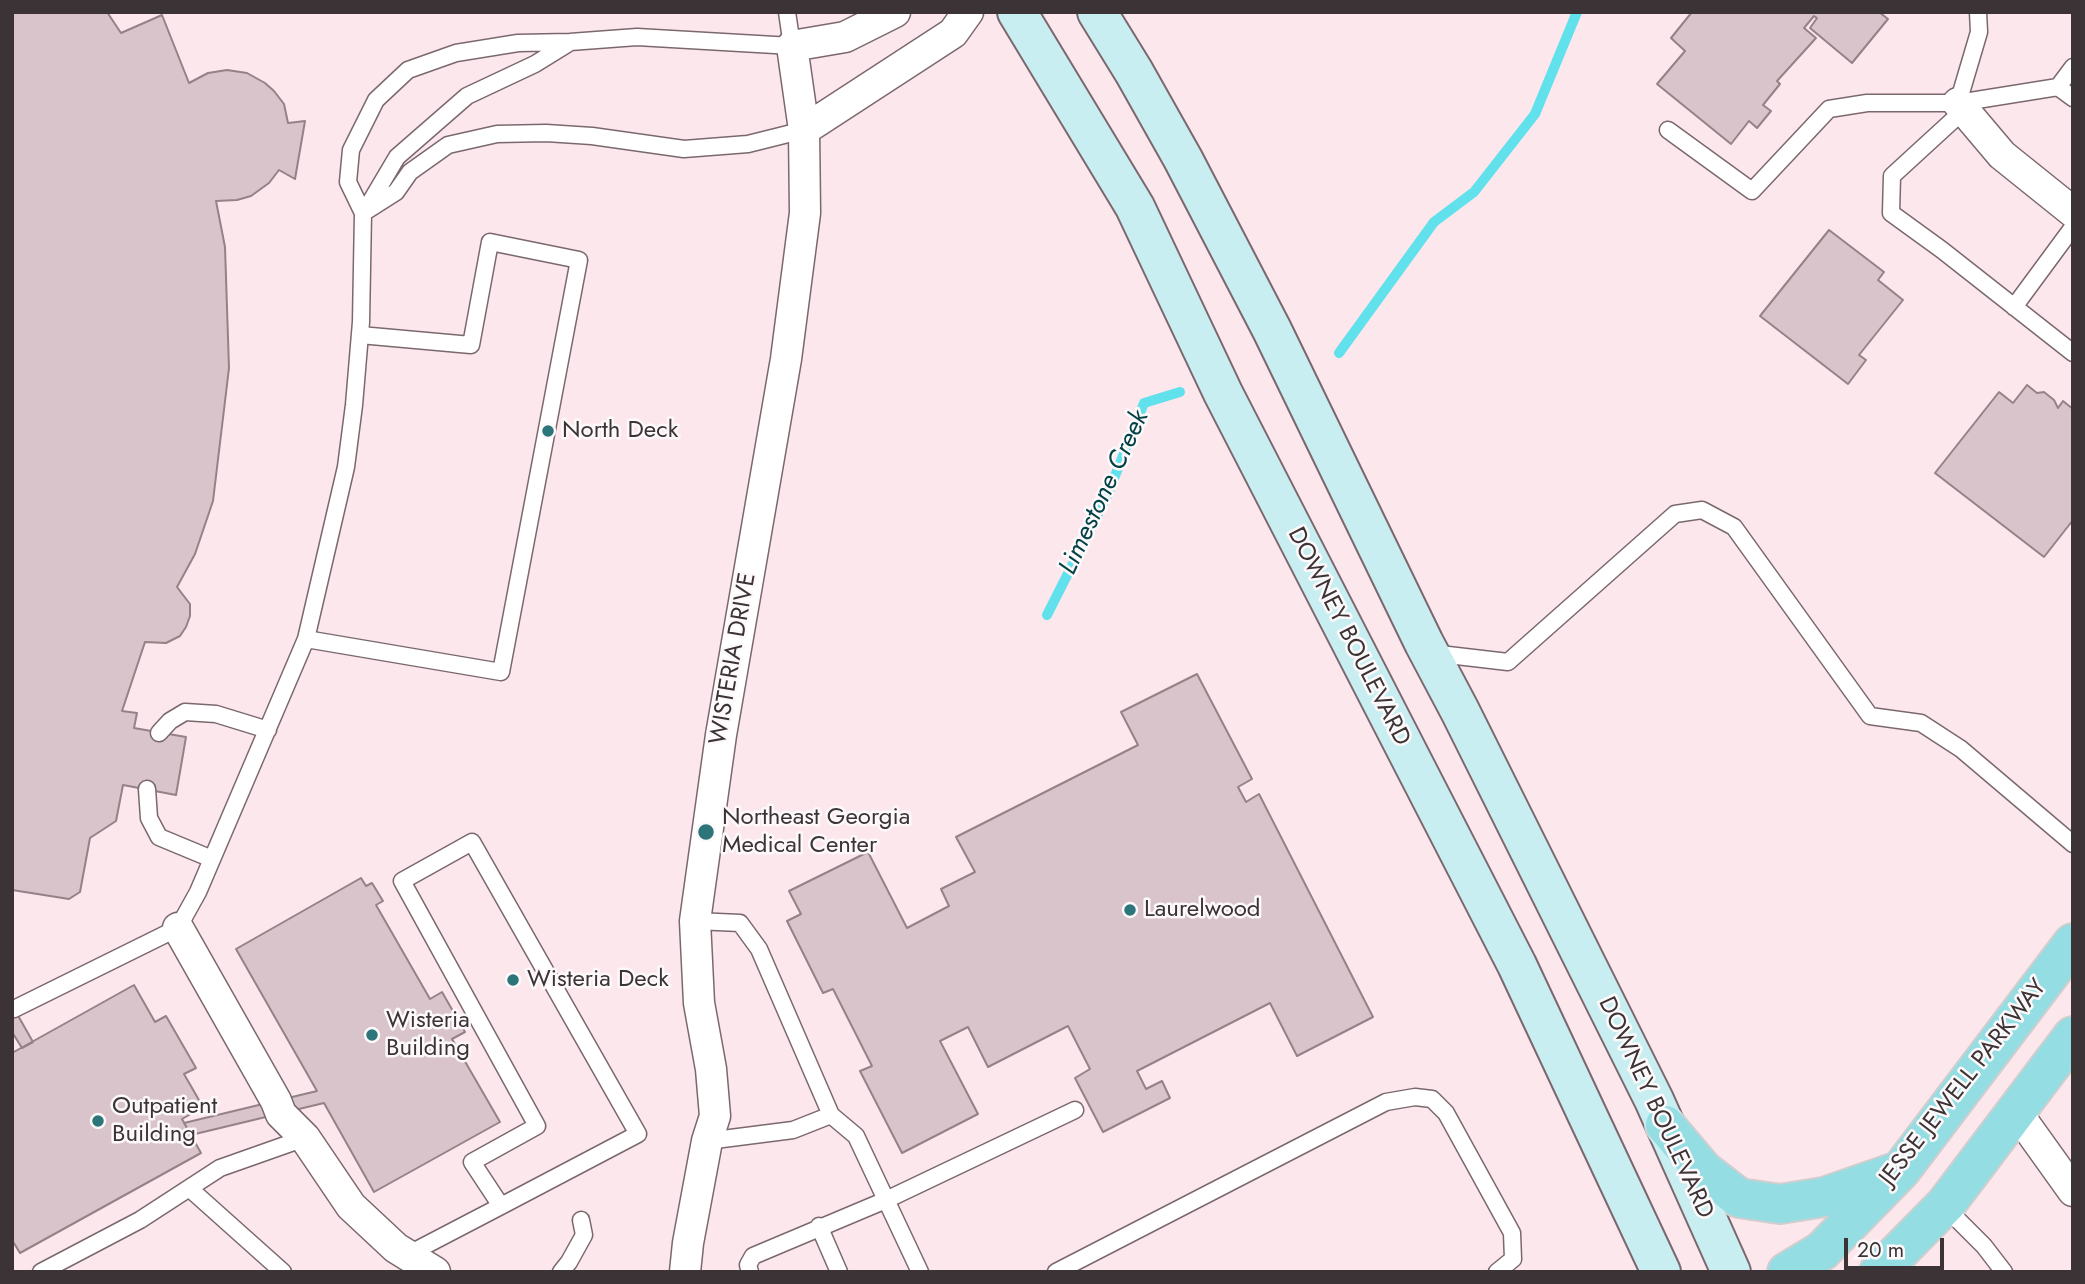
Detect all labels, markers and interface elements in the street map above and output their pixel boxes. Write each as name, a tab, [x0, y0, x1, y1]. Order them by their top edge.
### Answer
water label: Limestone Creek	[1053, 406, 1157, 580]
place label: North Deck	[562, 417, 678, 445]
marker: North Deck	[540, 423, 556, 439]
street label: DOWNEY BOULEVARD	[1280, 523, 1416, 751]
street label: WISTERIA DRIVE	[705, 571, 763, 747]
place label: Northeast Georgia Medical Center	[722, 804, 910, 860]
marker: Northeast Georgia Medical Center	[696, 822, 716, 842]
place label: Laurelwood	[1144, 896, 1261, 924]
marker: Laurelwood	[1122, 902, 1138, 918]
place label: Wisteria Deck	[527, 966, 669, 994]
marker: Wisteria Deck	[505, 972, 521, 988]
street label: JESSE JEWELL PARKWAY	[1874, 974, 2054, 1192]
street label: DOWNEY BOULEVARD	[1591, 993, 1719, 1223]
place label: Wisteria Building	[386, 1007, 470, 1063]
marker: Wisteria Building	[364, 1027, 380, 1043]
place label: Outpatient Building	[112, 1093, 217, 1149]
marker: Outpatient Building	[90, 1113, 106, 1129]
scale bar	[1847, 1224, 1947, 1268]
text: 20 m	[1857, 1235, 1904, 1265]

